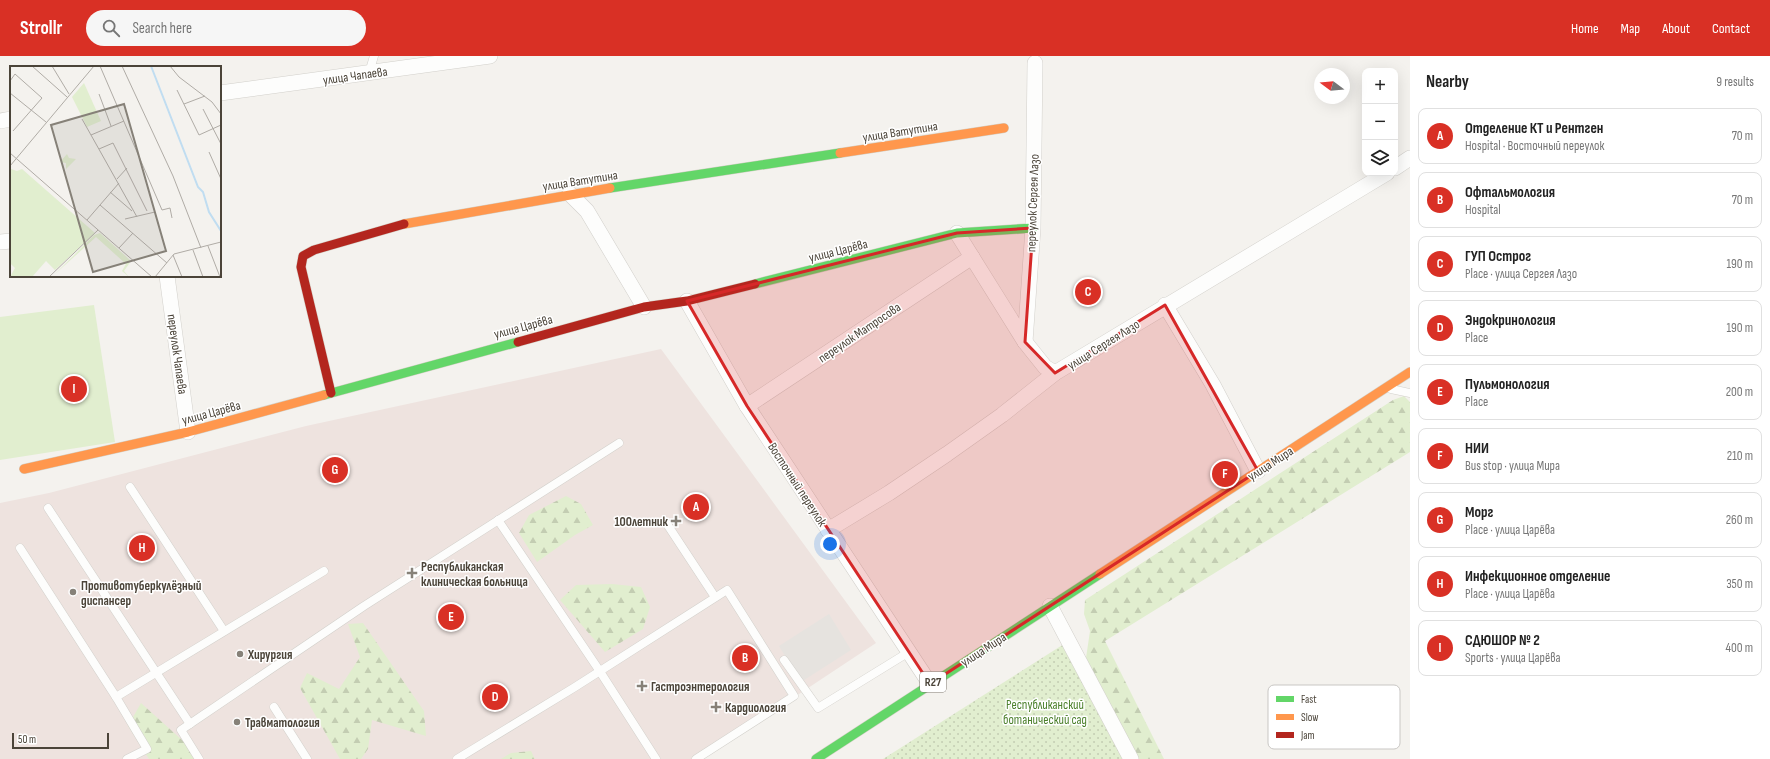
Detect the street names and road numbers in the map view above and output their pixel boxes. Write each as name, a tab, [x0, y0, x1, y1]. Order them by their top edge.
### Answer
street label: улица Чапаева	[322, 64, 388, 88]
street label: улица Ватутина	[861, 118, 939, 146]
street label: переулок Сергея Лазо	[1023, 154, 1043, 252]
street label: улица Ватутина	[541, 167, 619, 195]
street label: улица Царёва	[807, 236, 869, 266]
street label: переулок Матросова	[815, 299, 904, 366]
street label: улица Царёва	[492, 311, 554, 342]
street label: переулок Чапаева	[163, 313, 191, 395]
street label: улица Сергея Лазо	[1064, 316, 1143, 373]
street label: улица Царёва	[180, 397, 242, 428]
street label: Восточный переулок	[764, 440, 830, 530]
street label: улица Мира	[1245, 443, 1296, 484]
street label: улица Мира	[958, 629, 1009, 670]
road number: R27	[920, 672, 946, 692]

